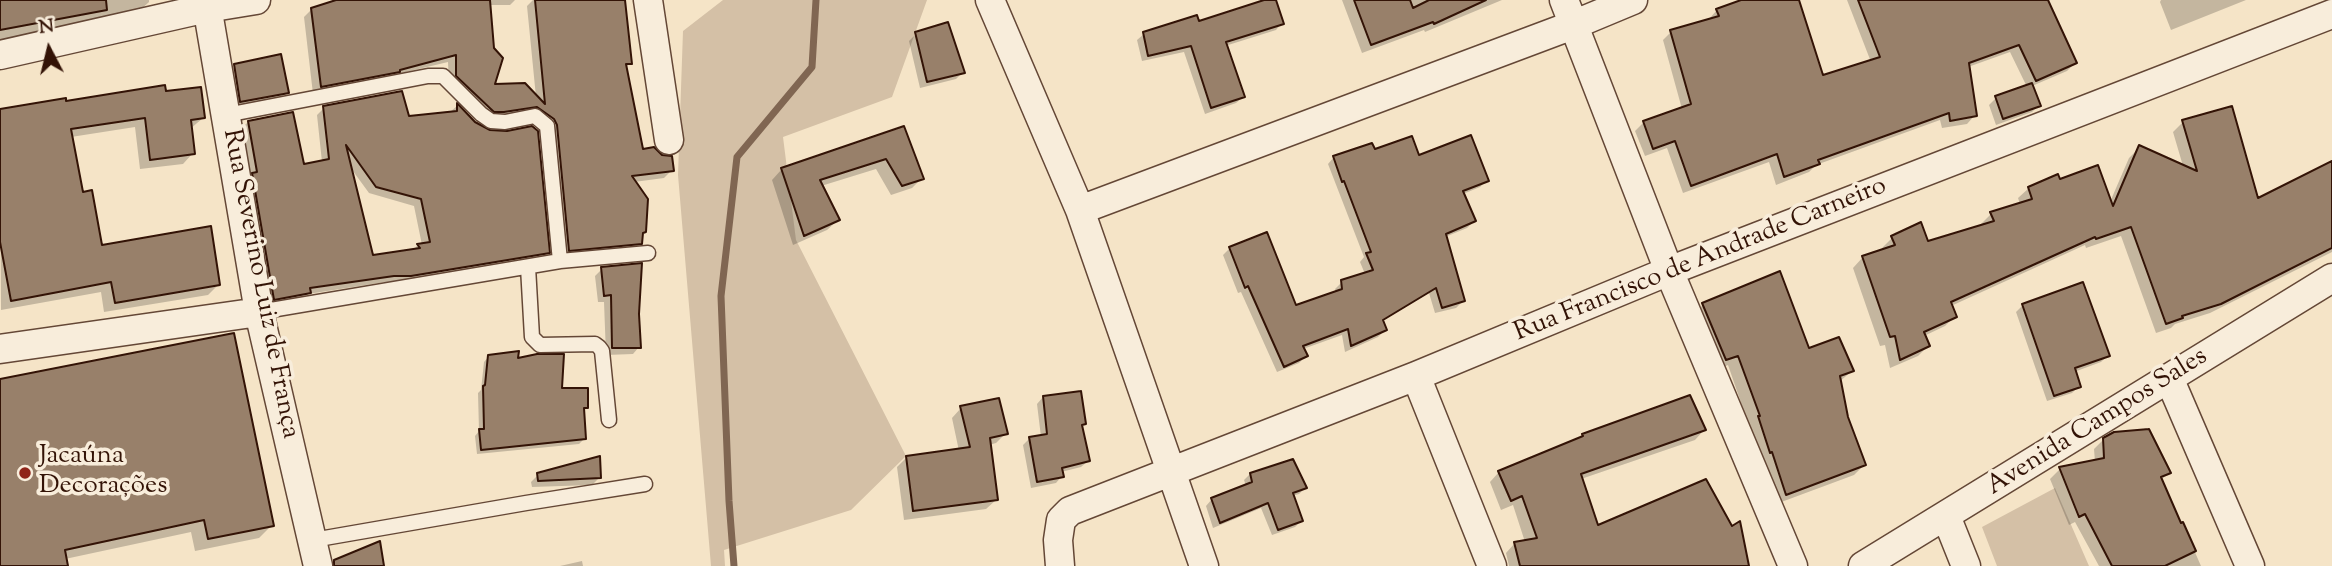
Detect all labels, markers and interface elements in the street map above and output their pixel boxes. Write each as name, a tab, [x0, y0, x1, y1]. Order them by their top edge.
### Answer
text: N	[37, 13, 56, 42]
north arrow	[14, 14, 84, 84]
street label: Rua Severino Luiz de França	[214, 127, 304, 441]
street label: Rua Francisco de Andrade Carneiro	[1510, 172, 1892, 350]
street label: Avenida Campos Sales	[1982, 342, 2214, 504]
place label: Jacaúna Decorações	[39, 442, 167, 504]
marker: Jacaúna Decorações	[17, 465, 33, 481]

